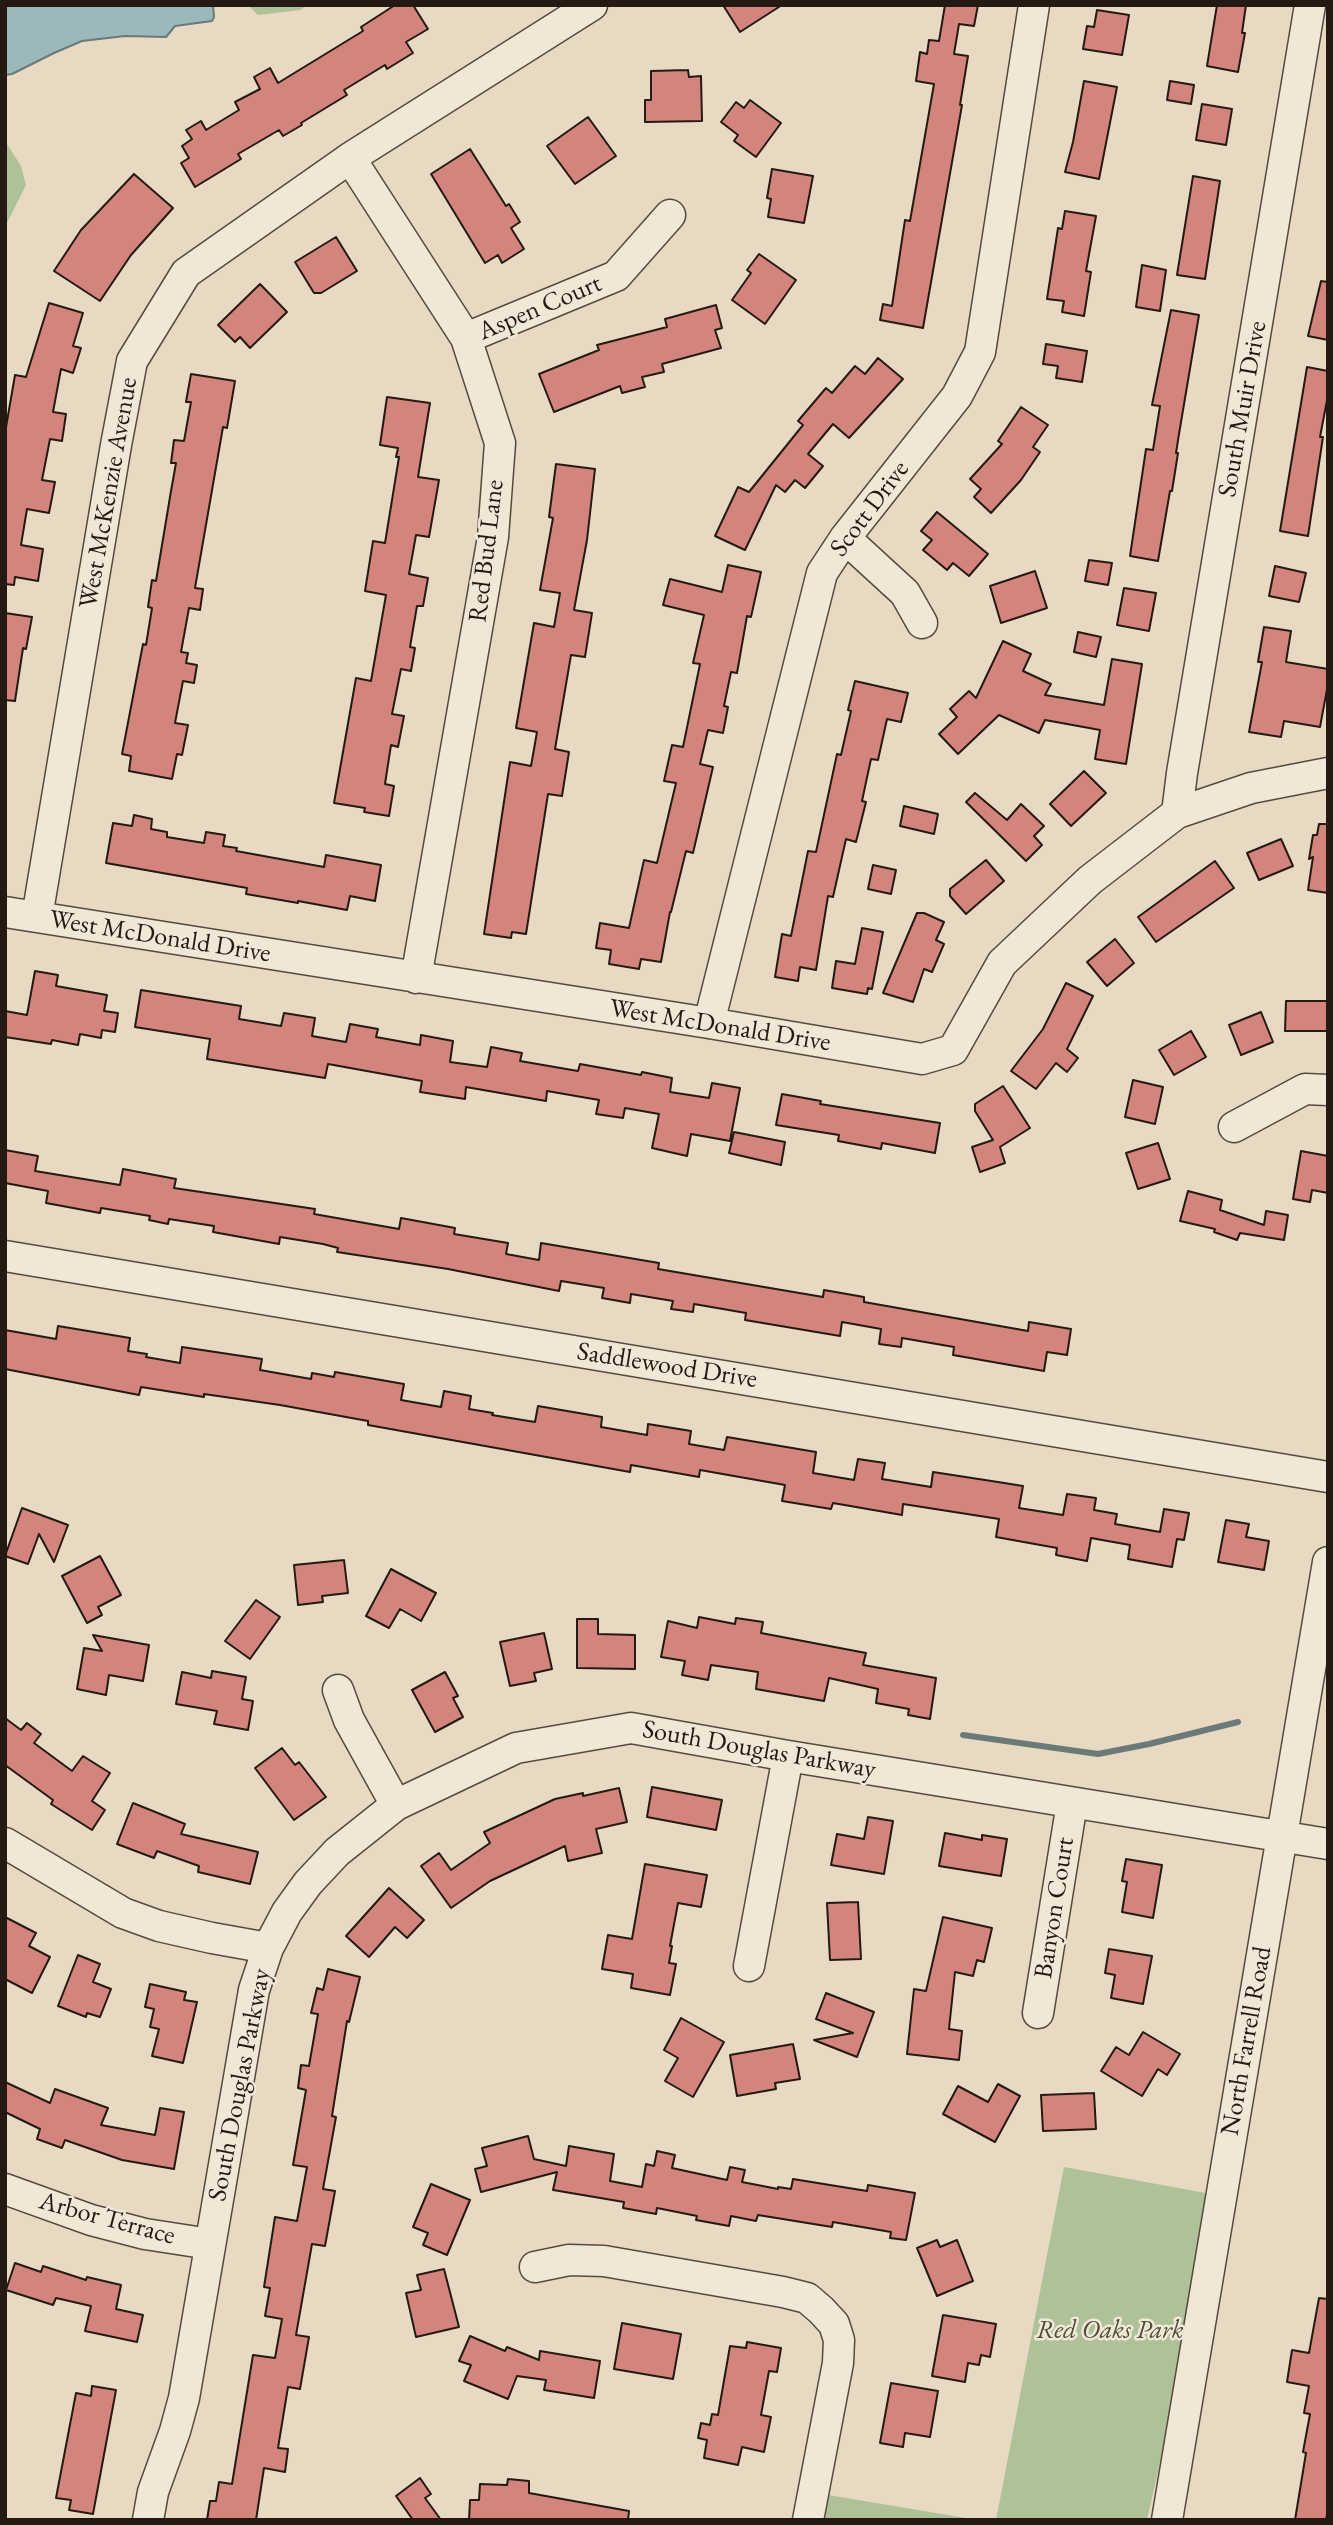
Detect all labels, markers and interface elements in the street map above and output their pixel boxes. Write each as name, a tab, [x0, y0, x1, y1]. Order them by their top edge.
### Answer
street label: Aspen Court	[474, 268, 606, 348]
street label: South Muir Drive	[1212, 318, 1274, 500]
street label: West McKenzie Avenue	[73, 375, 145, 611]
street label: Scott Drive	[824, 455, 916, 563]
street label: Red Bud Lane	[463, 478, 511, 624]
street label: West McDonald Drive	[47, 904, 273, 970]
street label: West McDonald Drive	[607, 993, 833, 1059]
street label: Saddlewood Drive	[575, 1336, 759, 1396]
street label: South Douglas Parkway	[640, 1714, 878, 1786]
street label: Banyon Court	[1028, 1835, 1082, 1981]
street label: North Farrell Road	[1215, 1944, 1279, 2138]
street label: South Douglas Parkway	[202, 1966, 278, 2204]
street label: Arbor Terrace	[36, 2186, 178, 2252]
park label: Red Oaks Park	[1036, 2315, 1184, 2347]

